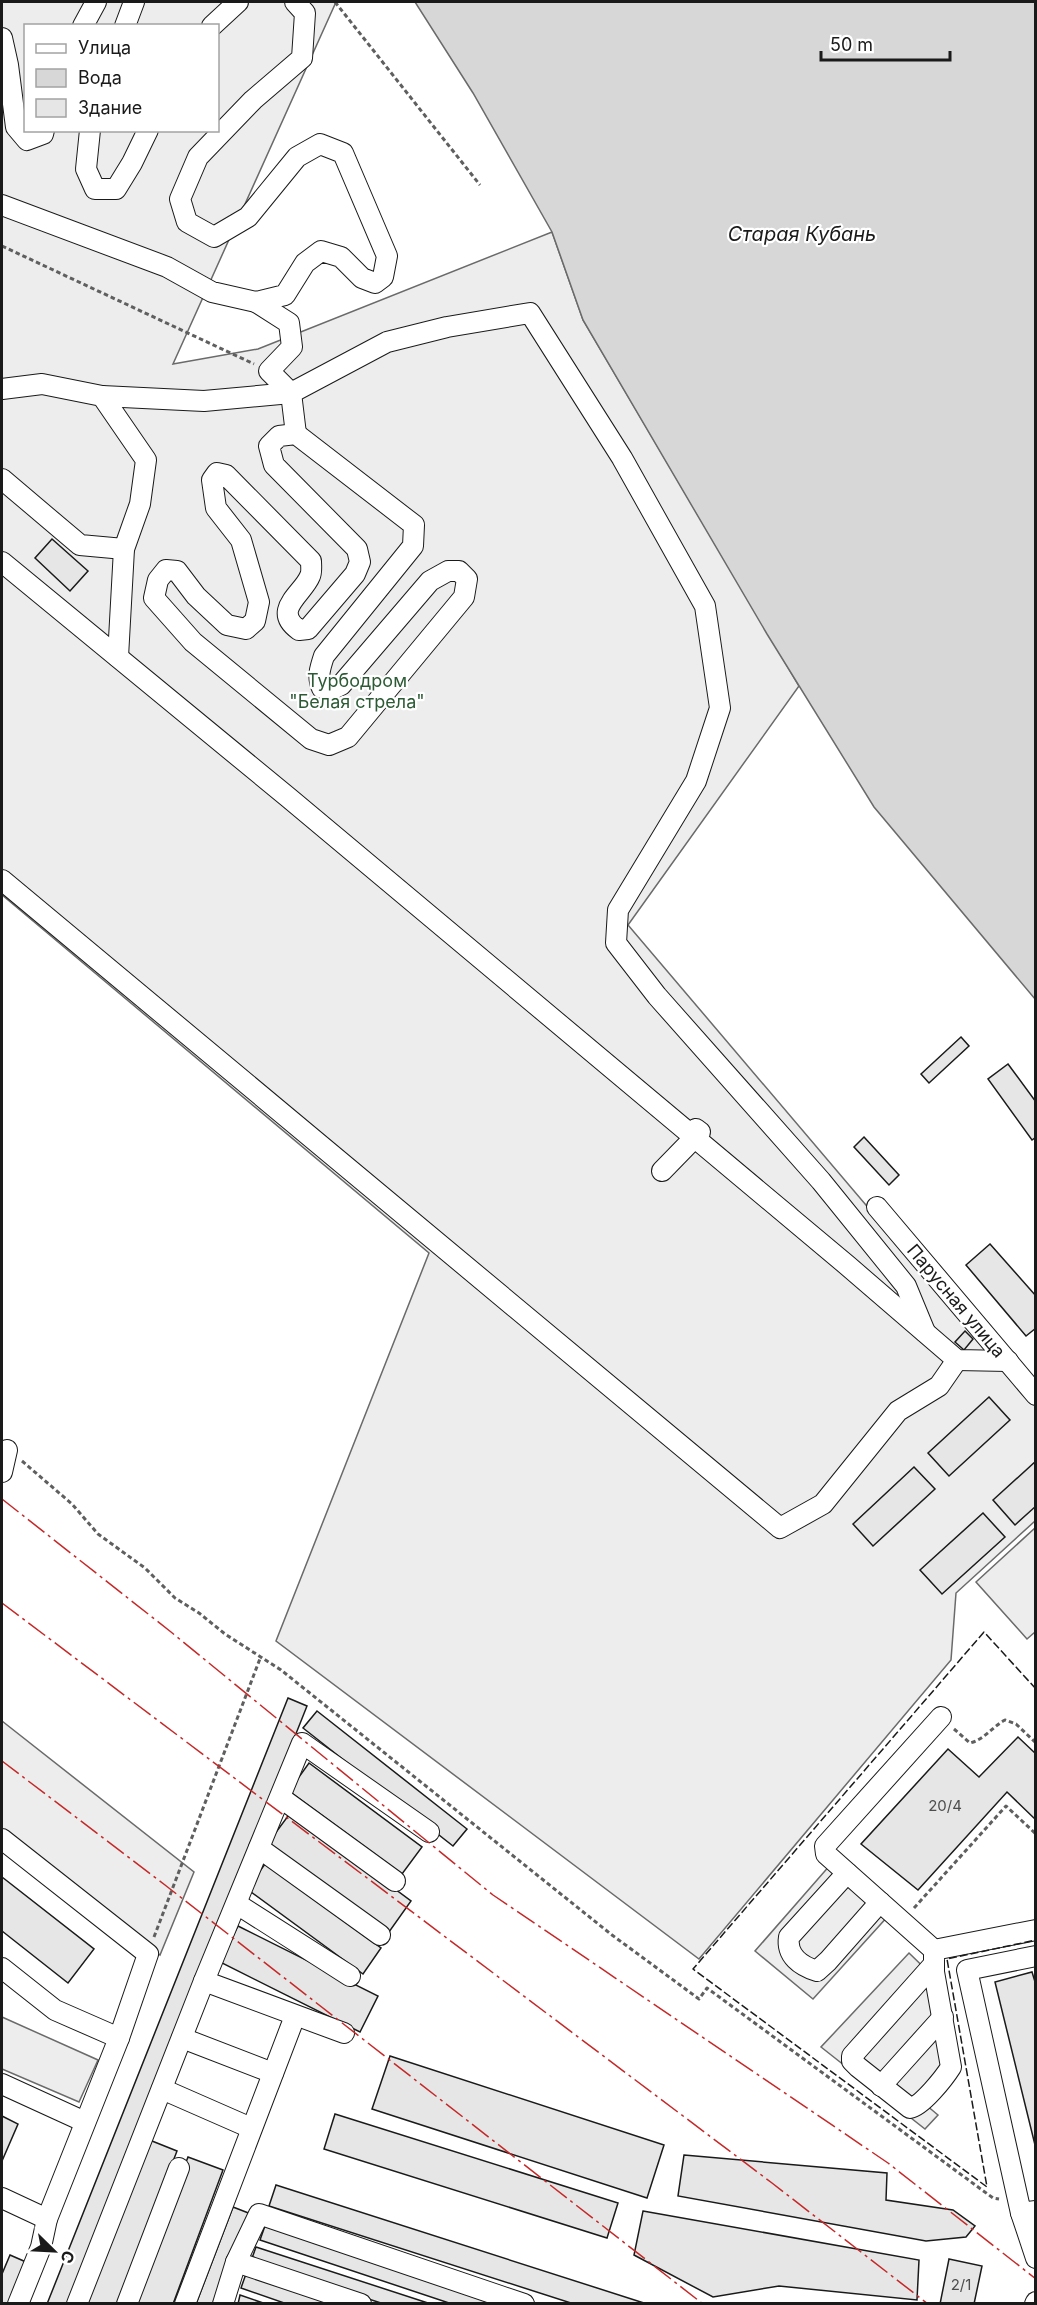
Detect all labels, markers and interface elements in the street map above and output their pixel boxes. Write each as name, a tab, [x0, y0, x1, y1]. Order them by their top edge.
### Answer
legend	[24, 24, 219, 132]
scale bar	[821, 24, 950, 62]
text: 50 m	[830, 34, 873, 55]
text: Улица	[78, 37, 131, 58]
text: Вода	[78, 67, 122, 88]
text: Здание	[78, 97, 142, 118]
water label: Старая Кубань	[728, 222, 876, 246]
park label: Турбодром "Белая стрела"	[289, 670, 425, 712]
street label: Парусная улица	[903, 1240, 1010, 1361]
house number: 20/4	[928, 1796, 962, 1815]
north arrow	[24, 2221, 84, 2281]
text: С	[56, 2248, 79, 2267]
house number: 2/1	[951, 2275, 971, 2294]

